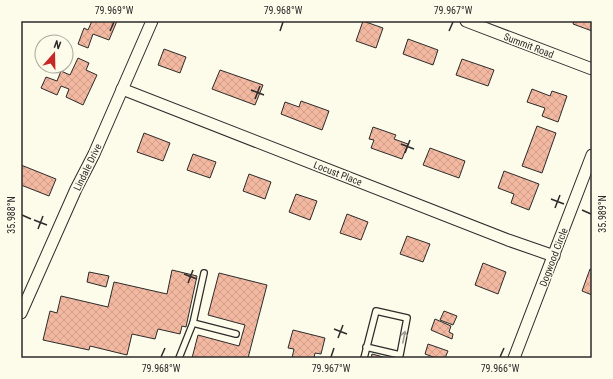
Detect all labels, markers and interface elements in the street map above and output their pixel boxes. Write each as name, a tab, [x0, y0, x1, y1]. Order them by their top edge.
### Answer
text: 79.969°W	[95, 5, 134, 16]
text: 79.968°W	[264, 5, 303, 16]
text: 79.967°W	[434, 5, 473, 16]
street label: Summit Road	[502, 31, 555, 60]
north arrow	[34, 34, 74, 74]
text: N	[52, 38, 63, 52]
street label: Lindale Drive	[71, 142, 104, 192]
street label: Locust Place	[312, 159, 364, 188]
text: 35.989°N	[597, 195, 608, 233]
text: 35.988°N	[6, 196, 17, 234]
street label: Dogwood Circle	[537, 226, 570, 288]
one-way arrow	[400, 330, 408, 343]
text: 79.968°W	[142, 363, 181, 374]
text: 79.967°W	[312, 363, 351, 374]
text: 79.966°W	[481, 363, 520, 374]

